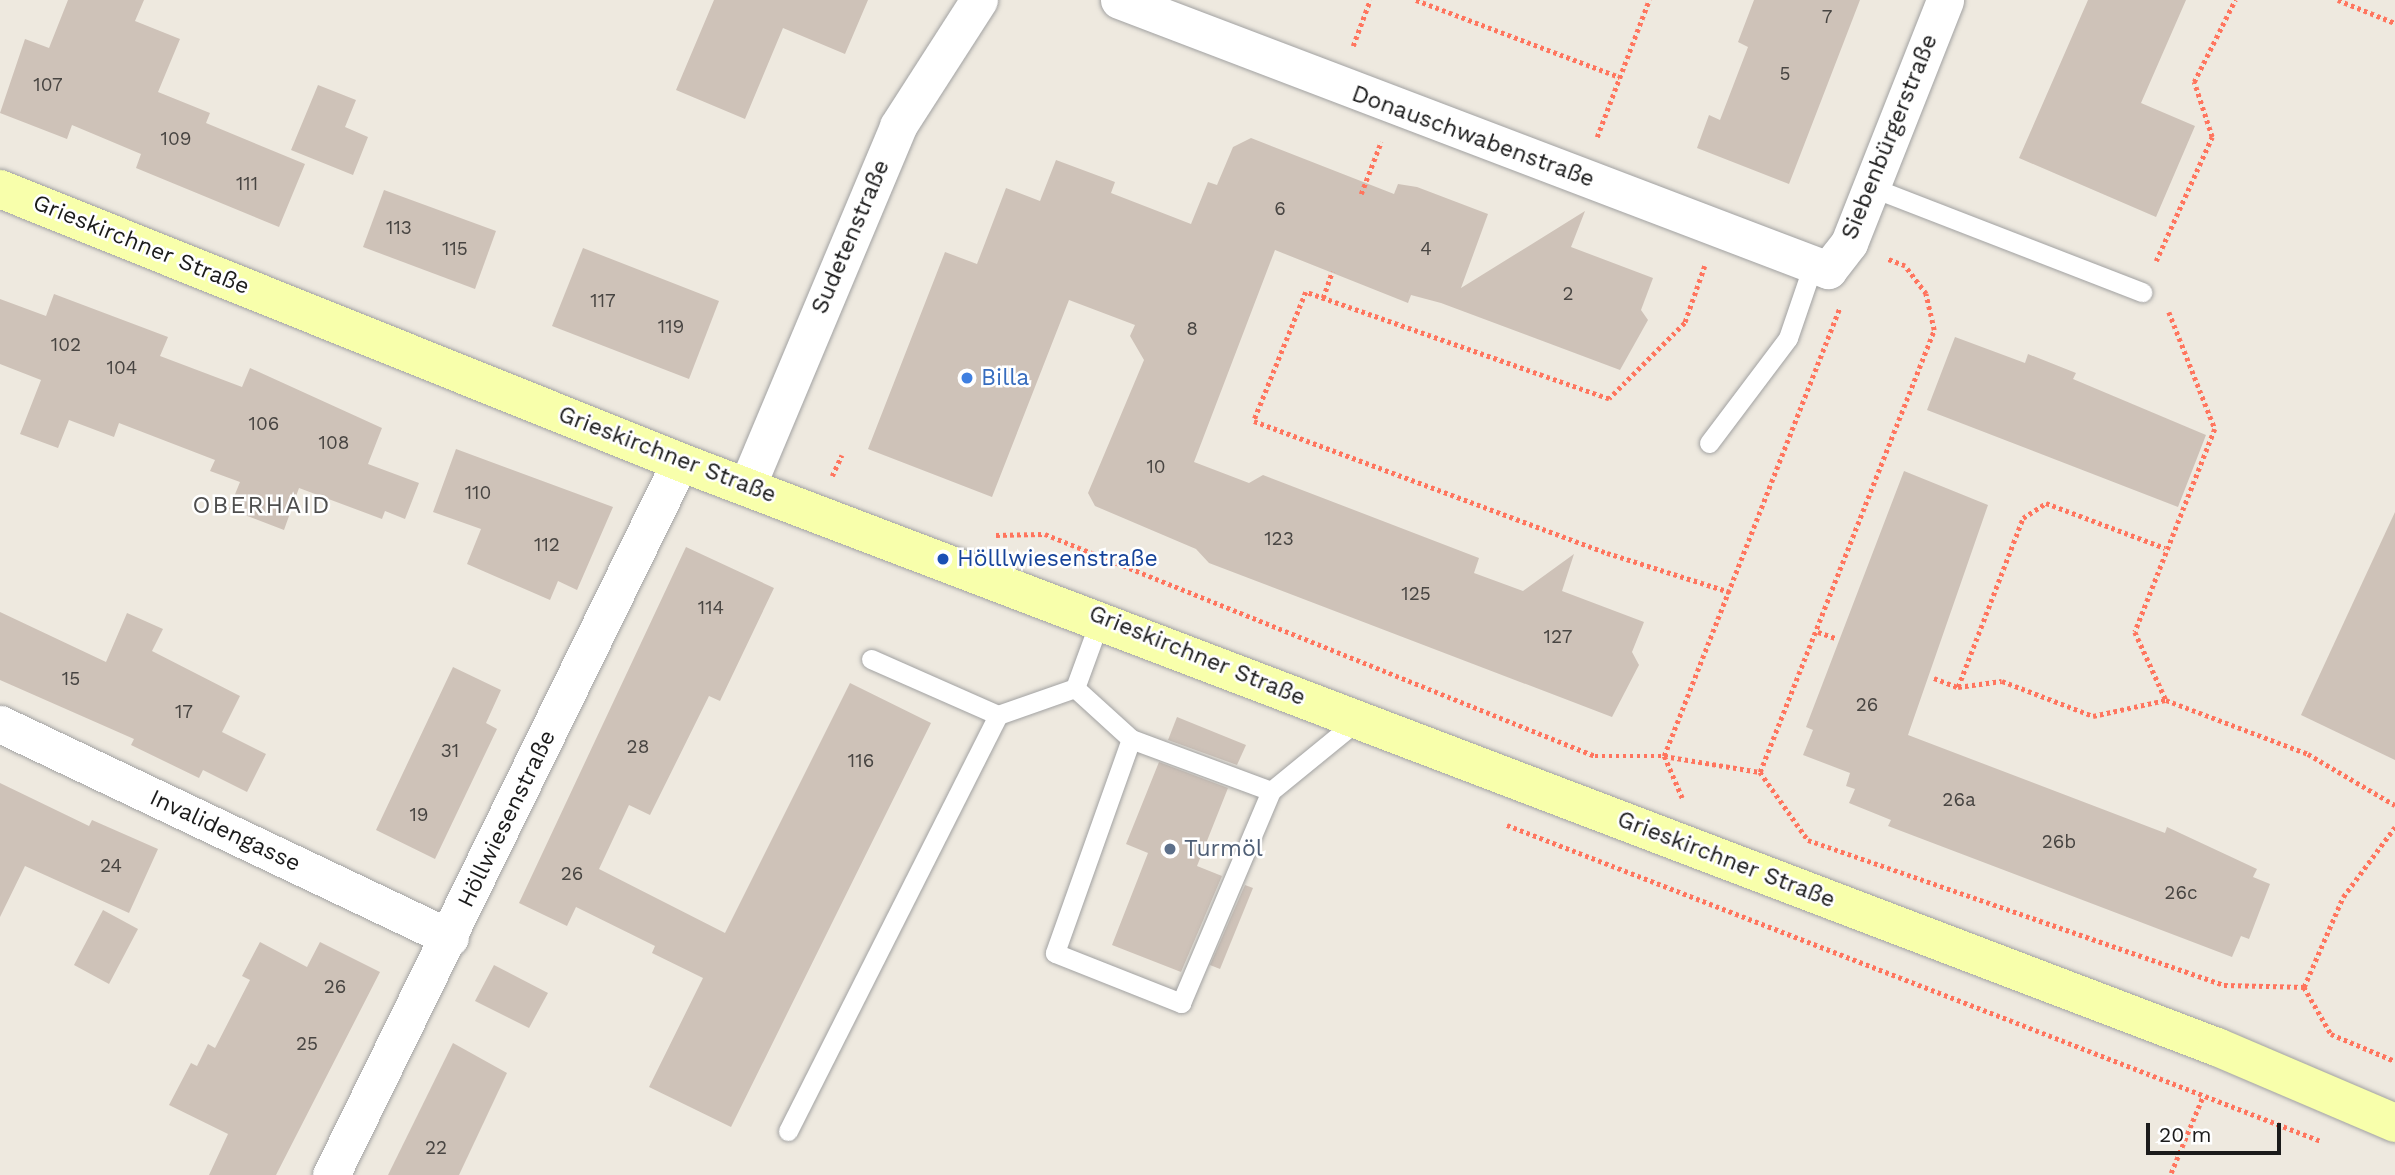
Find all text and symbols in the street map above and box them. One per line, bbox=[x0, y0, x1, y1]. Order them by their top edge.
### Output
house number: 7 bbox=[1822, 6, 1832, 28]
street label: Siebenbürgerstraße bbox=[1836, 30, 1944, 244]
house number: 5 bbox=[1779, 63, 1791, 85]
house number: 107 bbox=[33, 74, 63, 96]
street label: Donauschwabenstraße bbox=[1348, 80, 1598, 194]
house number: 109 bbox=[161, 128, 191, 150]
street label: Sudetenstraße bbox=[806, 156, 896, 318]
house number: 111 bbox=[236, 173, 258, 195]
street label: Grieskirchner Straße bbox=[29, 189, 253, 301]
house number: 6 bbox=[1274, 198, 1286, 220]
house number: 113 bbox=[386, 217, 412, 239]
house number: 115 bbox=[442, 238, 468, 260]
house number: 4 bbox=[1420, 238, 1432, 260]
house number: 2 bbox=[1562, 283, 1574, 305]
house number: 117 bbox=[590, 290, 616, 312]
house number: 119 bbox=[658, 316, 684, 338]
house number: 8 bbox=[1186, 318, 1198, 340]
house number: 102 bbox=[51, 334, 81, 356]
house number: 104 bbox=[107, 357, 137, 379]
place label: Billa bbox=[981, 364, 1029, 392]
marker: Billa bbox=[959, 370, 975, 386]
street label: Grieskirchner Straße bbox=[554, 401, 780, 509]
house number: 106 bbox=[249, 413, 279, 435]
house number: 108 bbox=[319, 432, 349, 454]
house number: 10 bbox=[1146, 456, 1166, 478]
house number: 110 bbox=[465, 482, 491, 504]
district label: OBERHAID bbox=[194, 492, 330, 520]
house number: 123 bbox=[1264, 528, 1294, 550]
house number: 112 bbox=[534, 534, 560, 556]
place label: Hölllwiesenstraße bbox=[957, 545, 1158, 573]
marker: Hölllwiesenstraße bbox=[935, 551, 951, 567]
house number: 125 bbox=[1401, 583, 1431, 605]
house number: 114 bbox=[698, 597, 724, 619]
street label: Grieskirchner Straße bbox=[1085, 600, 1309, 712]
house number: 127 bbox=[1544, 626, 1572, 648]
house number: 15 bbox=[62, 668, 80, 690]
house number: 26 bbox=[1856, 694, 1878, 716]
house number: 17 bbox=[175, 701, 193, 723]
street label: Höllwiesenstraße bbox=[452, 726, 562, 912]
house number: 28 bbox=[627, 736, 649, 758]
house number: 31 bbox=[441, 740, 459, 762]
house number: 116 bbox=[848, 750, 874, 772]
street label: Invalidengasse bbox=[145, 784, 305, 878]
house number: 26a bbox=[1942, 789, 1976, 811]
house number: 19 bbox=[409, 804, 429, 826]
street label: Grieskirchner Straße bbox=[1613, 806, 1839, 914]
house number: 26b bbox=[2042, 831, 2076, 853]
place label: Turmöl bbox=[1184, 835, 1263, 863]
marker: Turmöl bbox=[1162, 841, 1178, 857]
house number: 24 bbox=[100, 855, 122, 877]
house number: 26 bbox=[561, 863, 583, 885]
house number: 26c bbox=[2164, 882, 2198, 904]
house number: 26 bbox=[324, 976, 346, 998]
house number: 25 bbox=[296, 1033, 318, 1055]
scale bar bbox=[2150, 1108, 2285, 1152]
text: 20 m bbox=[2159, 1122, 2211, 1147]
house number: 22 bbox=[425, 1137, 447, 1159]

